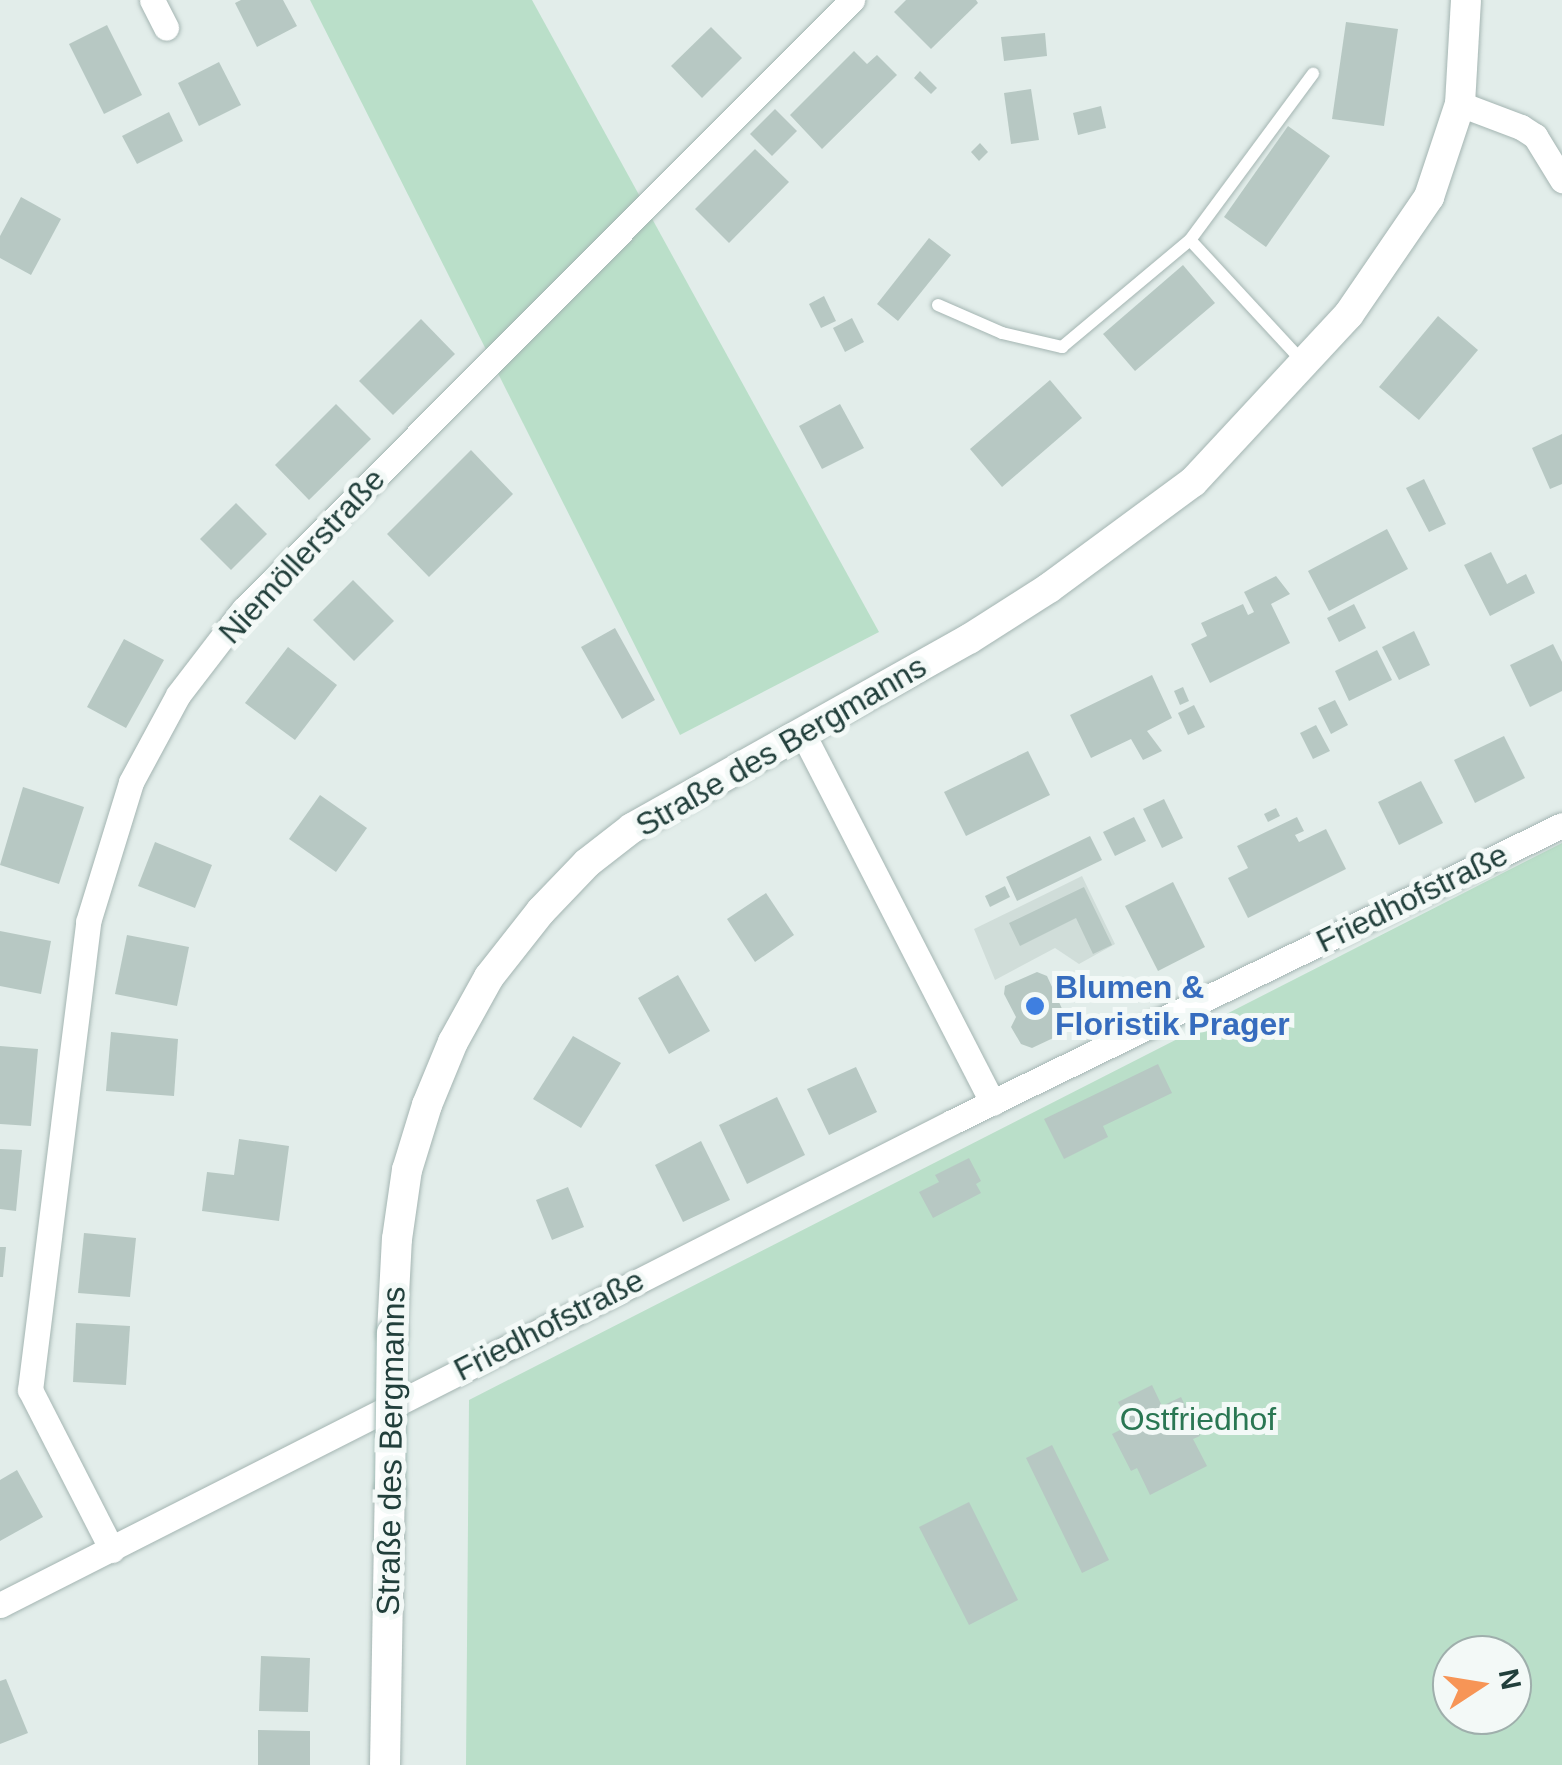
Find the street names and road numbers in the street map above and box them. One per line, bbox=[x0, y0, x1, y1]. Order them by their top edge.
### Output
street label: Niemöllerstraße bbox=[211, 460, 393, 652]
street label: Straße des Bergmanns bbox=[629, 647, 933, 845]
street label: Friedhofstraße bbox=[1310, 835, 1514, 961]
street label: Friedhofstraße bbox=[448, 1261, 650, 1389]
street label: Straße des Bergmanns bbox=[369, 1286, 413, 1616]

